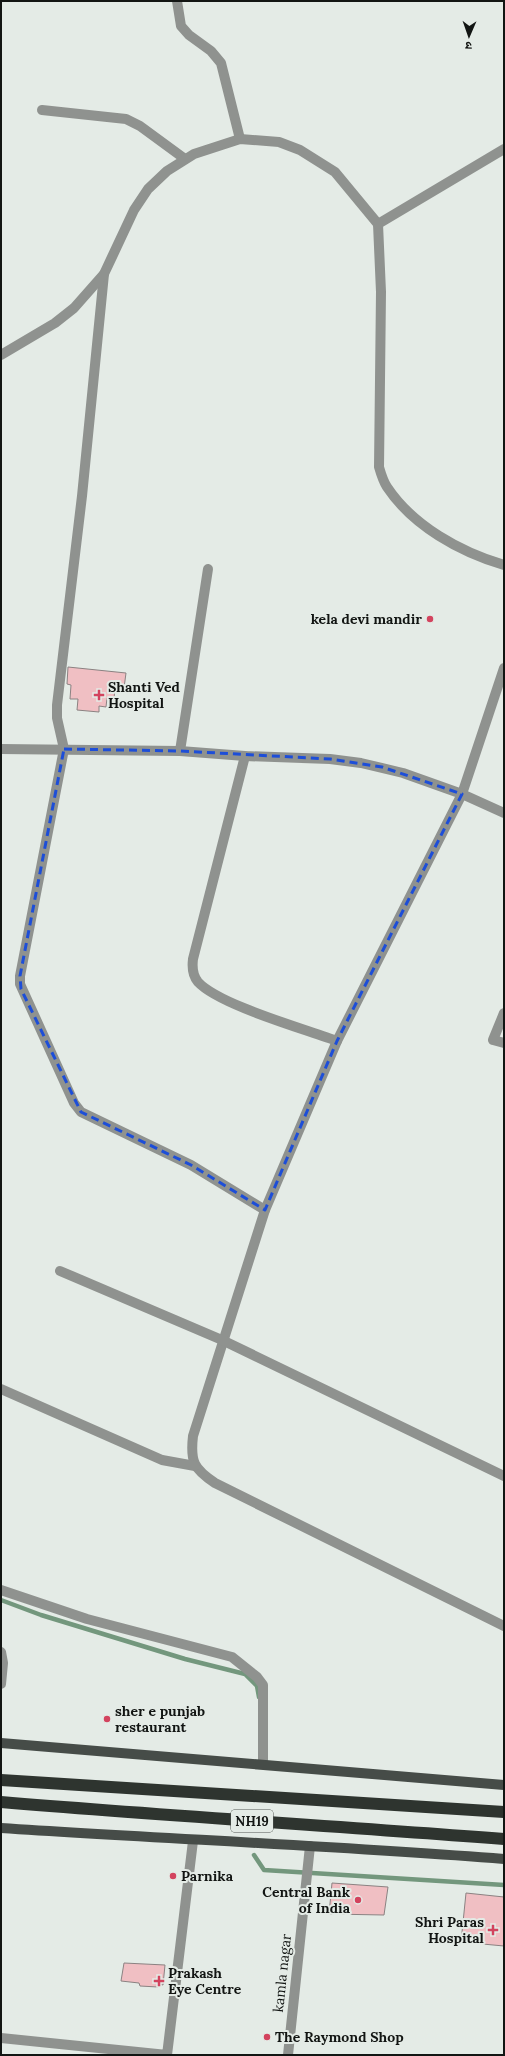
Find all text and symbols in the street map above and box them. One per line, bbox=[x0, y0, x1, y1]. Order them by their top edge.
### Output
north arrow bbox=[449, 16, 489, 56]
text: उ bbox=[465, 39, 472, 53]
place label: kela devi mandir bbox=[311, 610, 422, 628]
marker: kela devi mandir bbox=[425, 614, 435, 624]
place label: Shanti Ved Hospital bbox=[108, 678, 180, 712]
marker: Shanti Ved Hospital bbox=[93, 689, 105, 701]
place label: sher e punjab restaurant bbox=[115, 1702, 205, 1736]
marker: sher e punjab restaurant bbox=[102, 1714, 112, 1724]
road number: NH19 bbox=[231, 1810, 273, 1832]
place label: Parnika bbox=[181, 1867, 234, 1885]
marker: Parnika bbox=[168, 1871, 178, 1881]
place label: Central Bank of India bbox=[262, 1883, 351, 1917]
marker: Central Bank of India bbox=[353, 1895, 363, 1905]
place label: Shri Paras Hospital bbox=[415, 1913, 485, 1947]
marker: Shri Paras Hospital bbox=[487, 1924, 499, 1936]
street label: kamla nagar bbox=[269, 1933, 295, 2013]
place label: Prakash Eye Centre bbox=[168, 1964, 242, 1998]
marker: Prakash Eye Centre bbox=[153, 1975, 165, 1987]
place label: The Raymond Shop bbox=[275, 2028, 404, 2046]
marker: The Raymond Shop bbox=[262, 2032, 272, 2042]

